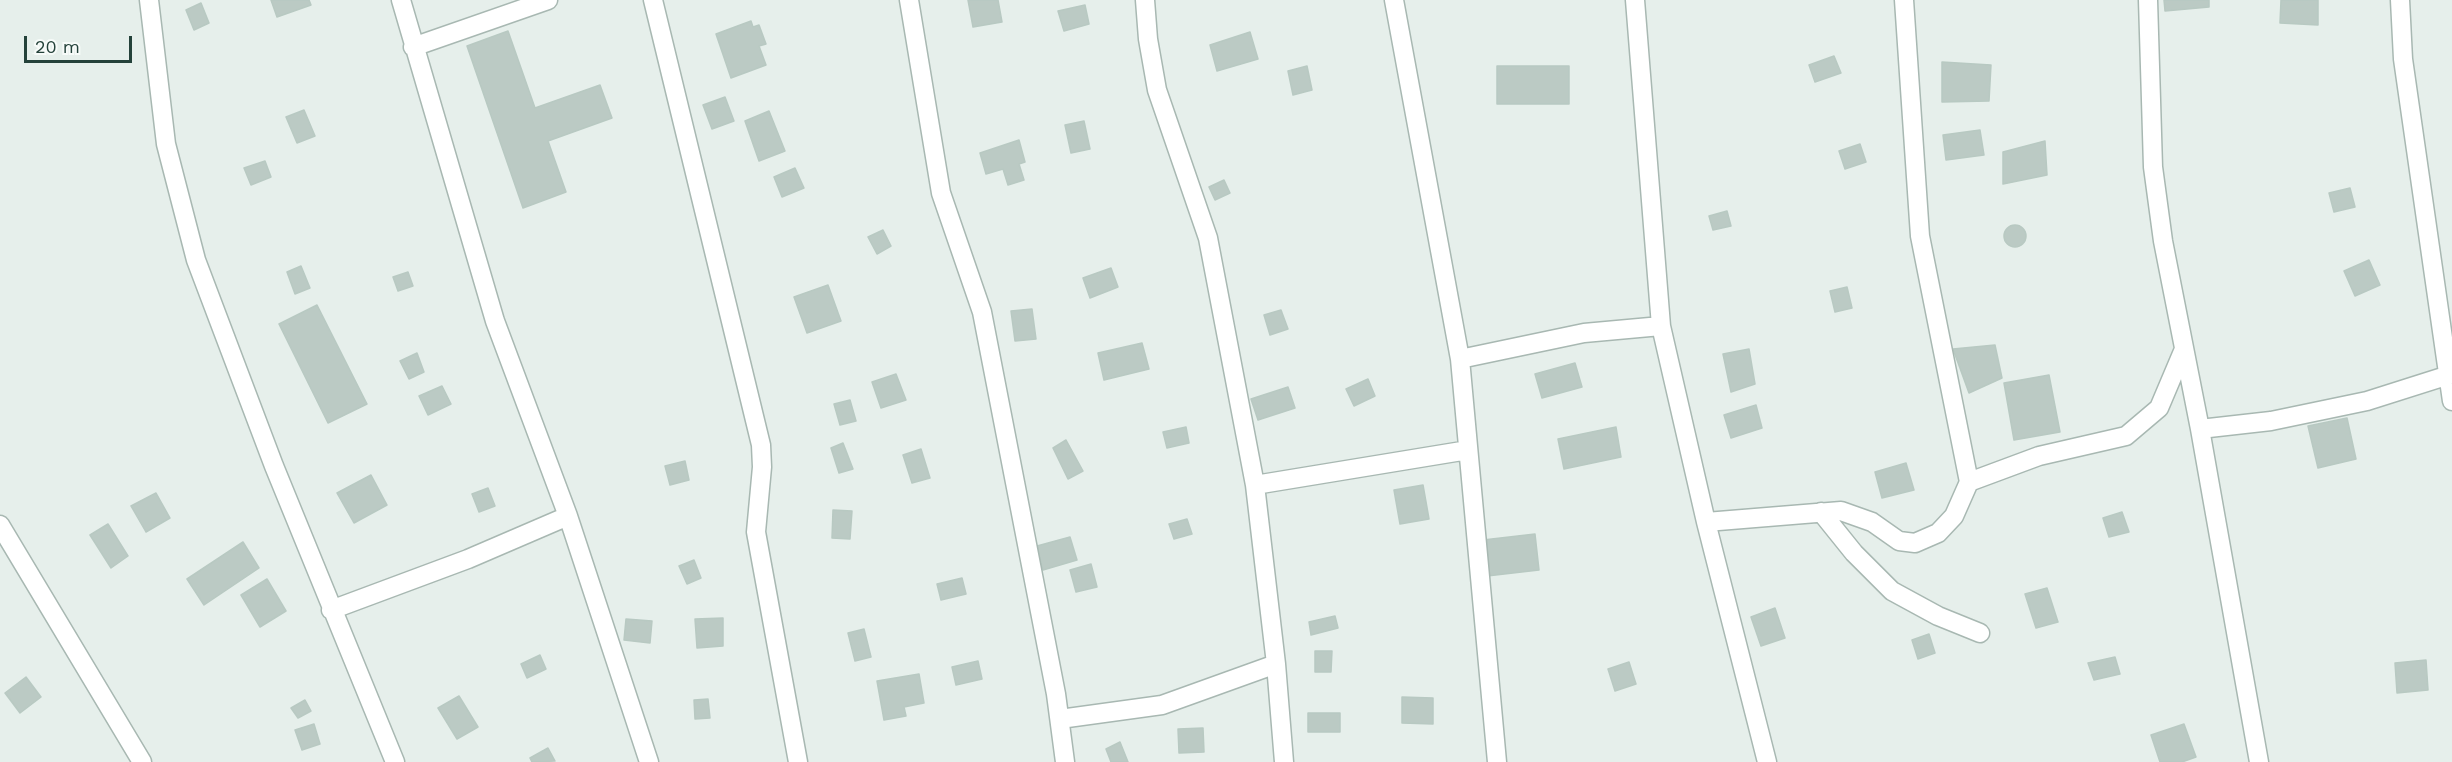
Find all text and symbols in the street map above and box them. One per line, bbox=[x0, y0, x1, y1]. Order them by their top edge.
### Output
scale bar bbox=[27, 24, 135, 62]
text: 20 m bbox=[35, 36, 80, 57]

